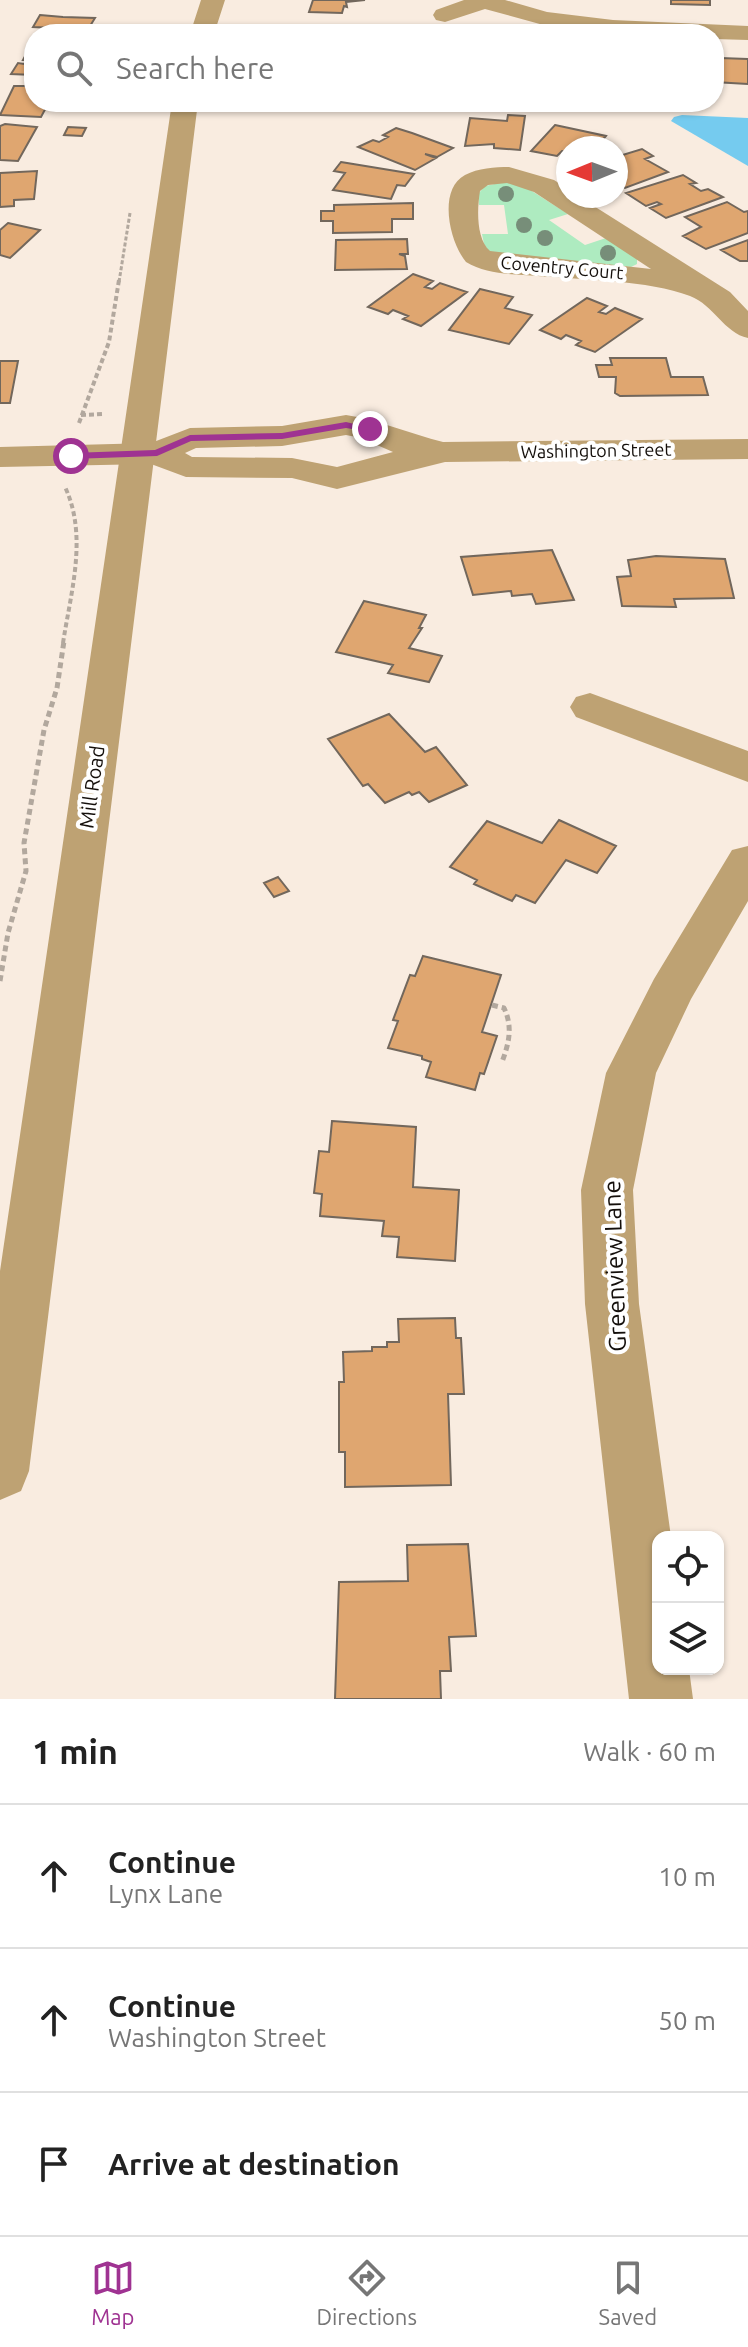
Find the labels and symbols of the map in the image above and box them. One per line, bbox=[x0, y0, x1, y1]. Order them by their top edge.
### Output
north arrow bbox=[556, 136, 628, 208]
street label: Coventry Court bbox=[500, 252, 624, 282]
route end bbox=[352, 411, 388, 447]
route start bbox=[53, 438, 89, 474]
street label: Washington Street bbox=[520, 439, 672, 461]
street label: Mill Road bbox=[74, 744, 109, 830]
street label: Greenview Lane bbox=[598, 1180, 631, 1352]

